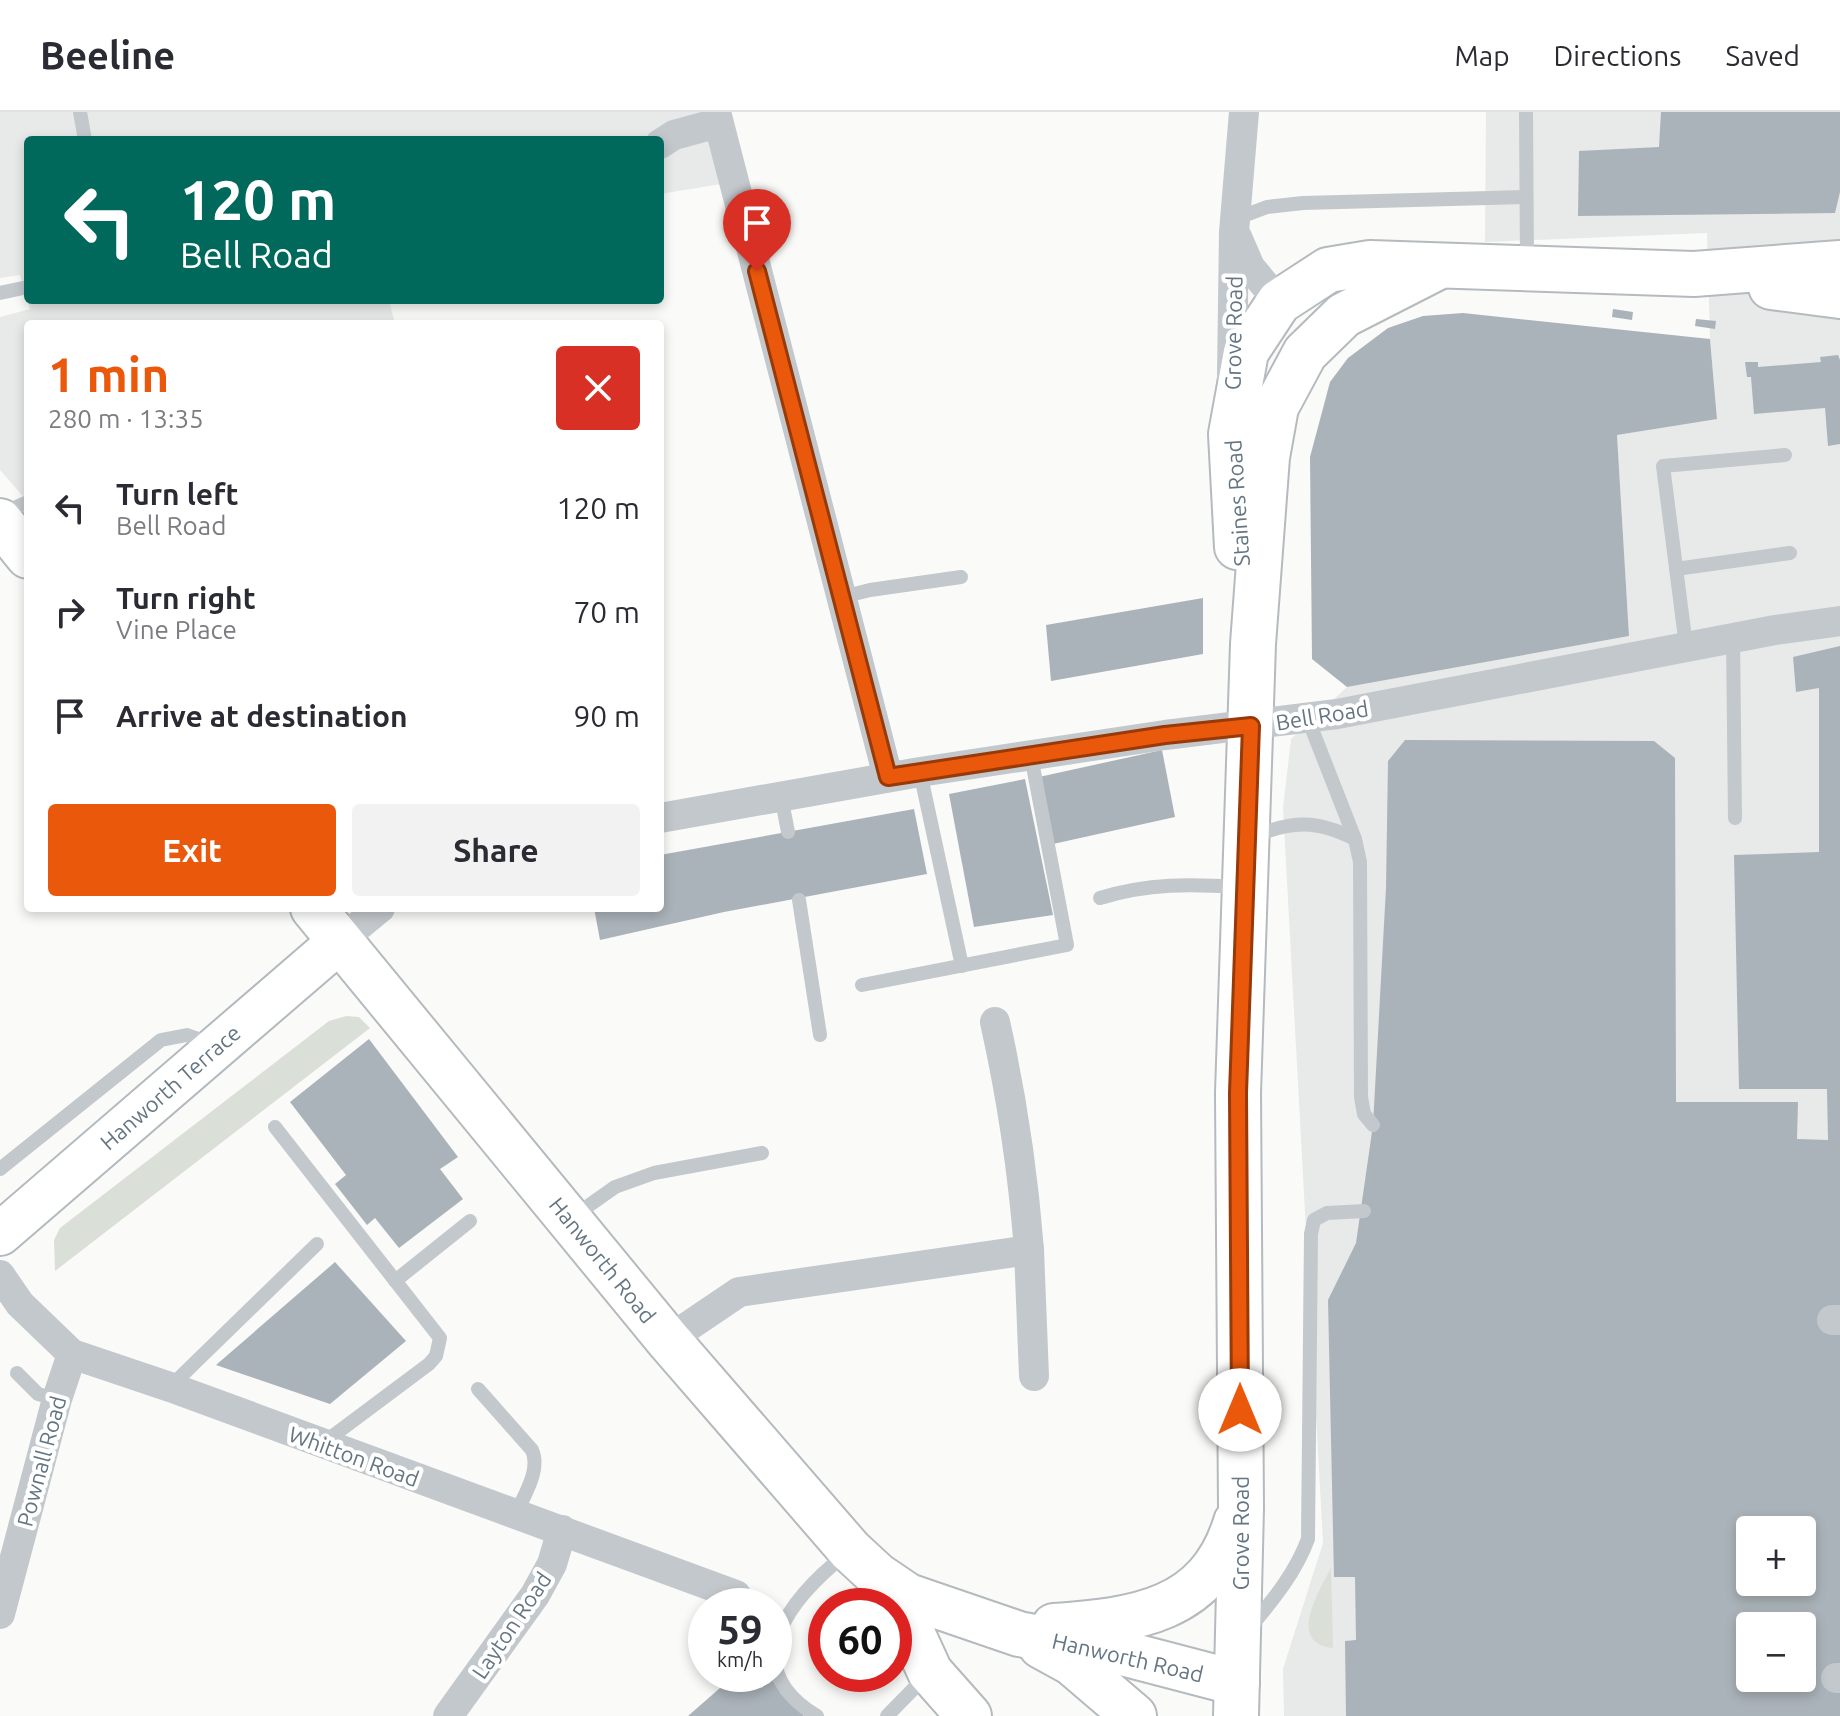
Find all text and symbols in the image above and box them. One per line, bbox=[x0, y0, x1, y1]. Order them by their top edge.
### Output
text: Beeline bbox=[40, 34, 175, 76]
text: Map bbox=[1454, 40, 1510, 71]
text: Directions bbox=[1554, 40, 1681, 71]
text: Saved bbox=[1725, 40, 1800, 71]
icon: left bbox=[48, 168, 152, 272]
text: 120 m bbox=[180, 168, 336, 231]
pin bbox=[723, 189, 791, 271]
icon: arrive bbox=[735, 201, 779, 245]
text: Bell Road bbox=[180, 234, 333, 275]
street label: Grove Road bbox=[1220, 276, 1246, 390]
button: close bbox=[556, 346, 640, 430]
text: 1 min bbox=[48, 347, 169, 401]
text: 280 m · 13:35 bbox=[48, 404, 204, 433]
street label: Staines Road bbox=[1220, 439, 1254, 567]
text: Turn left bbox=[116, 477, 238, 511]
icon: left bbox=[48, 486, 92, 530]
text: 120 m bbox=[556, 491, 640, 525]
text: Bell Road bbox=[116, 511, 226, 540]
text: Turn right bbox=[116, 581, 256, 615]
icon: right bbox=[48, 590, 92, 634]
text: 70 m bbox=[573, 595, 640, 629]
text: Vine Place bbox=[116, 615, 237, 644]
icon: arrive bbox=[48, 694, 92, 738]
street label: Bell Road bbox=[1274, 695, 1370, 735]
text: Arrive at destination bbox=[116, 699, 408, 733]
text: 90 m bbox=[573, 699, 640, 733]
button: Exit bbox=[48, 804, 336, 896]
button: Share bbox=[352, 804, 640, 896]
street label: Hanworth Terrace bbox=[95, 1019, 245, 1155]
street label: Hanworth Road bbox=[545, 1192, 661, 1328]
position arrow bbox=[1198, 1368, 1282, 1452]
street label: Pownall Road bbox=[12, 1393, 70, 1529]
street label: Whitton Road bbox=[286, 1421, 422, 1491]
street label: Grove Road bbox=[1228, 1476, 1253, 1590]
map controls bbox=[1736, 1516, 1816, 1692]
button: + bbox=[1736, 1516, 1816, 1596]
street label: Layton Road bbox=[466, 1567, 556, 1683]
speed limit sign: 60 bbox=[808, 1588, 912, 1692]
text: 59 bbox=[717, 1607, 763, 1652]
button: − bbox=[1736, 1612, 1816, 1692]
street label: Hanworth Road bbox=[1050, 1627, 1206, 1687]
text: km/h bbox=[717, 1648, 763, 1671]

